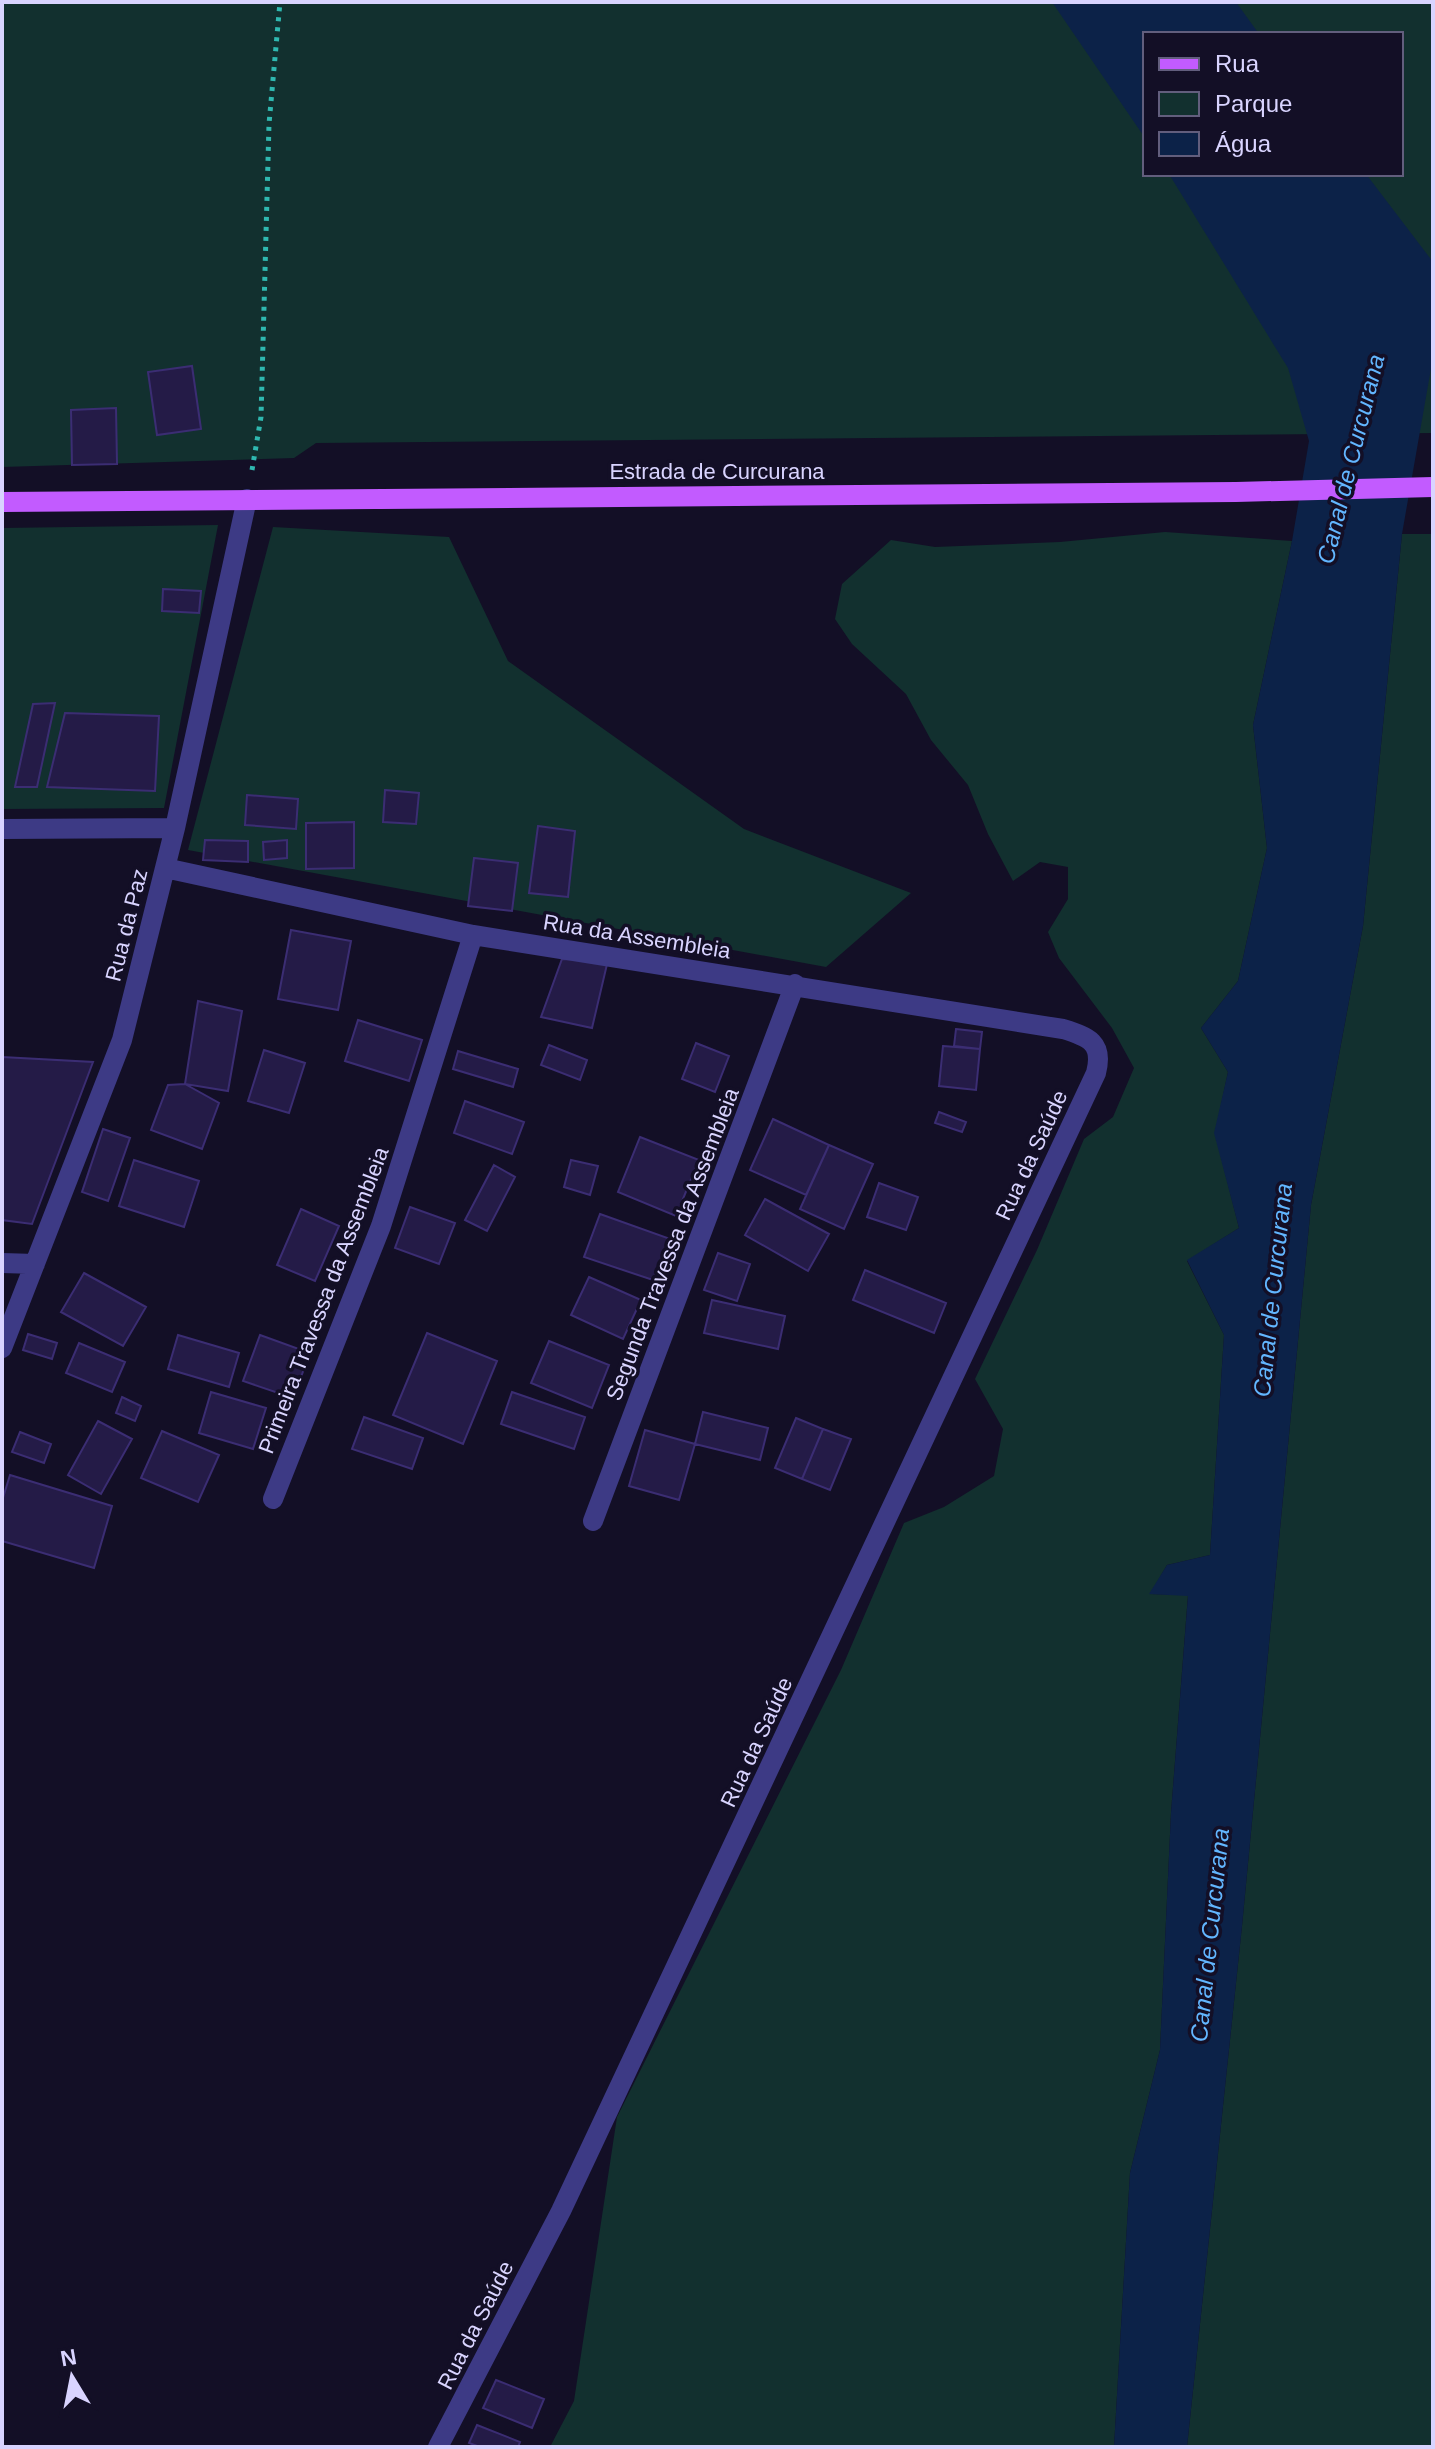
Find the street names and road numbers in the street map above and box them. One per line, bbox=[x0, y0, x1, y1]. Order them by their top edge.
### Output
street label: Estrada de Curcurana bbox=[609, 459, 825, 484]
street label: Rua da Paz bbox=[100, 866, 153, 984]
street label: Rua da Assembleia bbox=[541, 909, 733, 964]
street label: Segunda Travessa da Assembleia bbox=[601, 1084, 744, 1404]
street label: Rua da Saúde bbox=[990, 1086, 1073, 1224]
street label: Primeira Travessa da Assembleia bbox=[253, 1143, 394, 1457]
street label: Rua da Saúde bbox=[715, 1673, 798, 1811]
street label: Rua da Saúde bbox=[432, 2257, 519, 2394]

